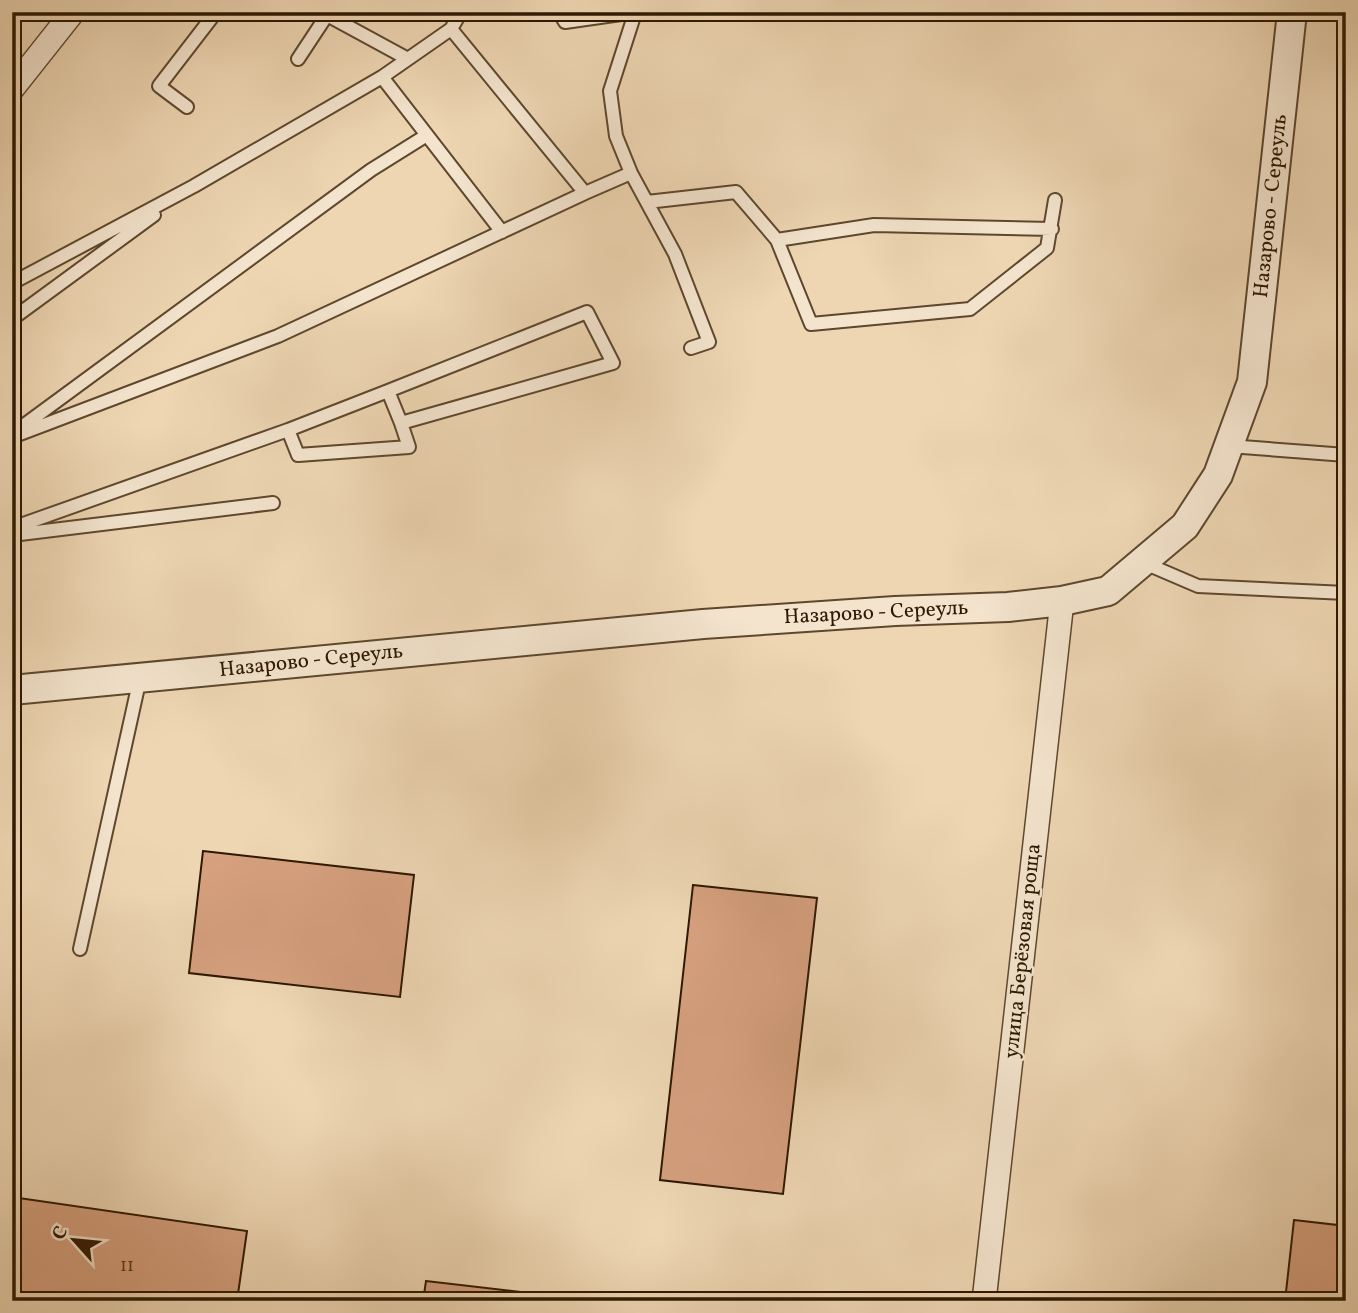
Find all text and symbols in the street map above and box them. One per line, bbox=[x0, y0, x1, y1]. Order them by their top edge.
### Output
street label: Назарово - Сереуль bbox=[1247, 113, 1295, 299]
street label: Назарово - Сереуль bbox=[783, 594, 969, 632]
street label: Назарово - Сереуль bbox=[218, 637, 404, 685]
street label: улица Берёзовая роща bbox=[997, 842, 1049, 1060]
north arrow bbox=[38, 1204, 108, 1274]
text: С bbox=[46, 1222, 75, 1245]
house number: 11 bbox=[120, 1254, 134, 1279]

